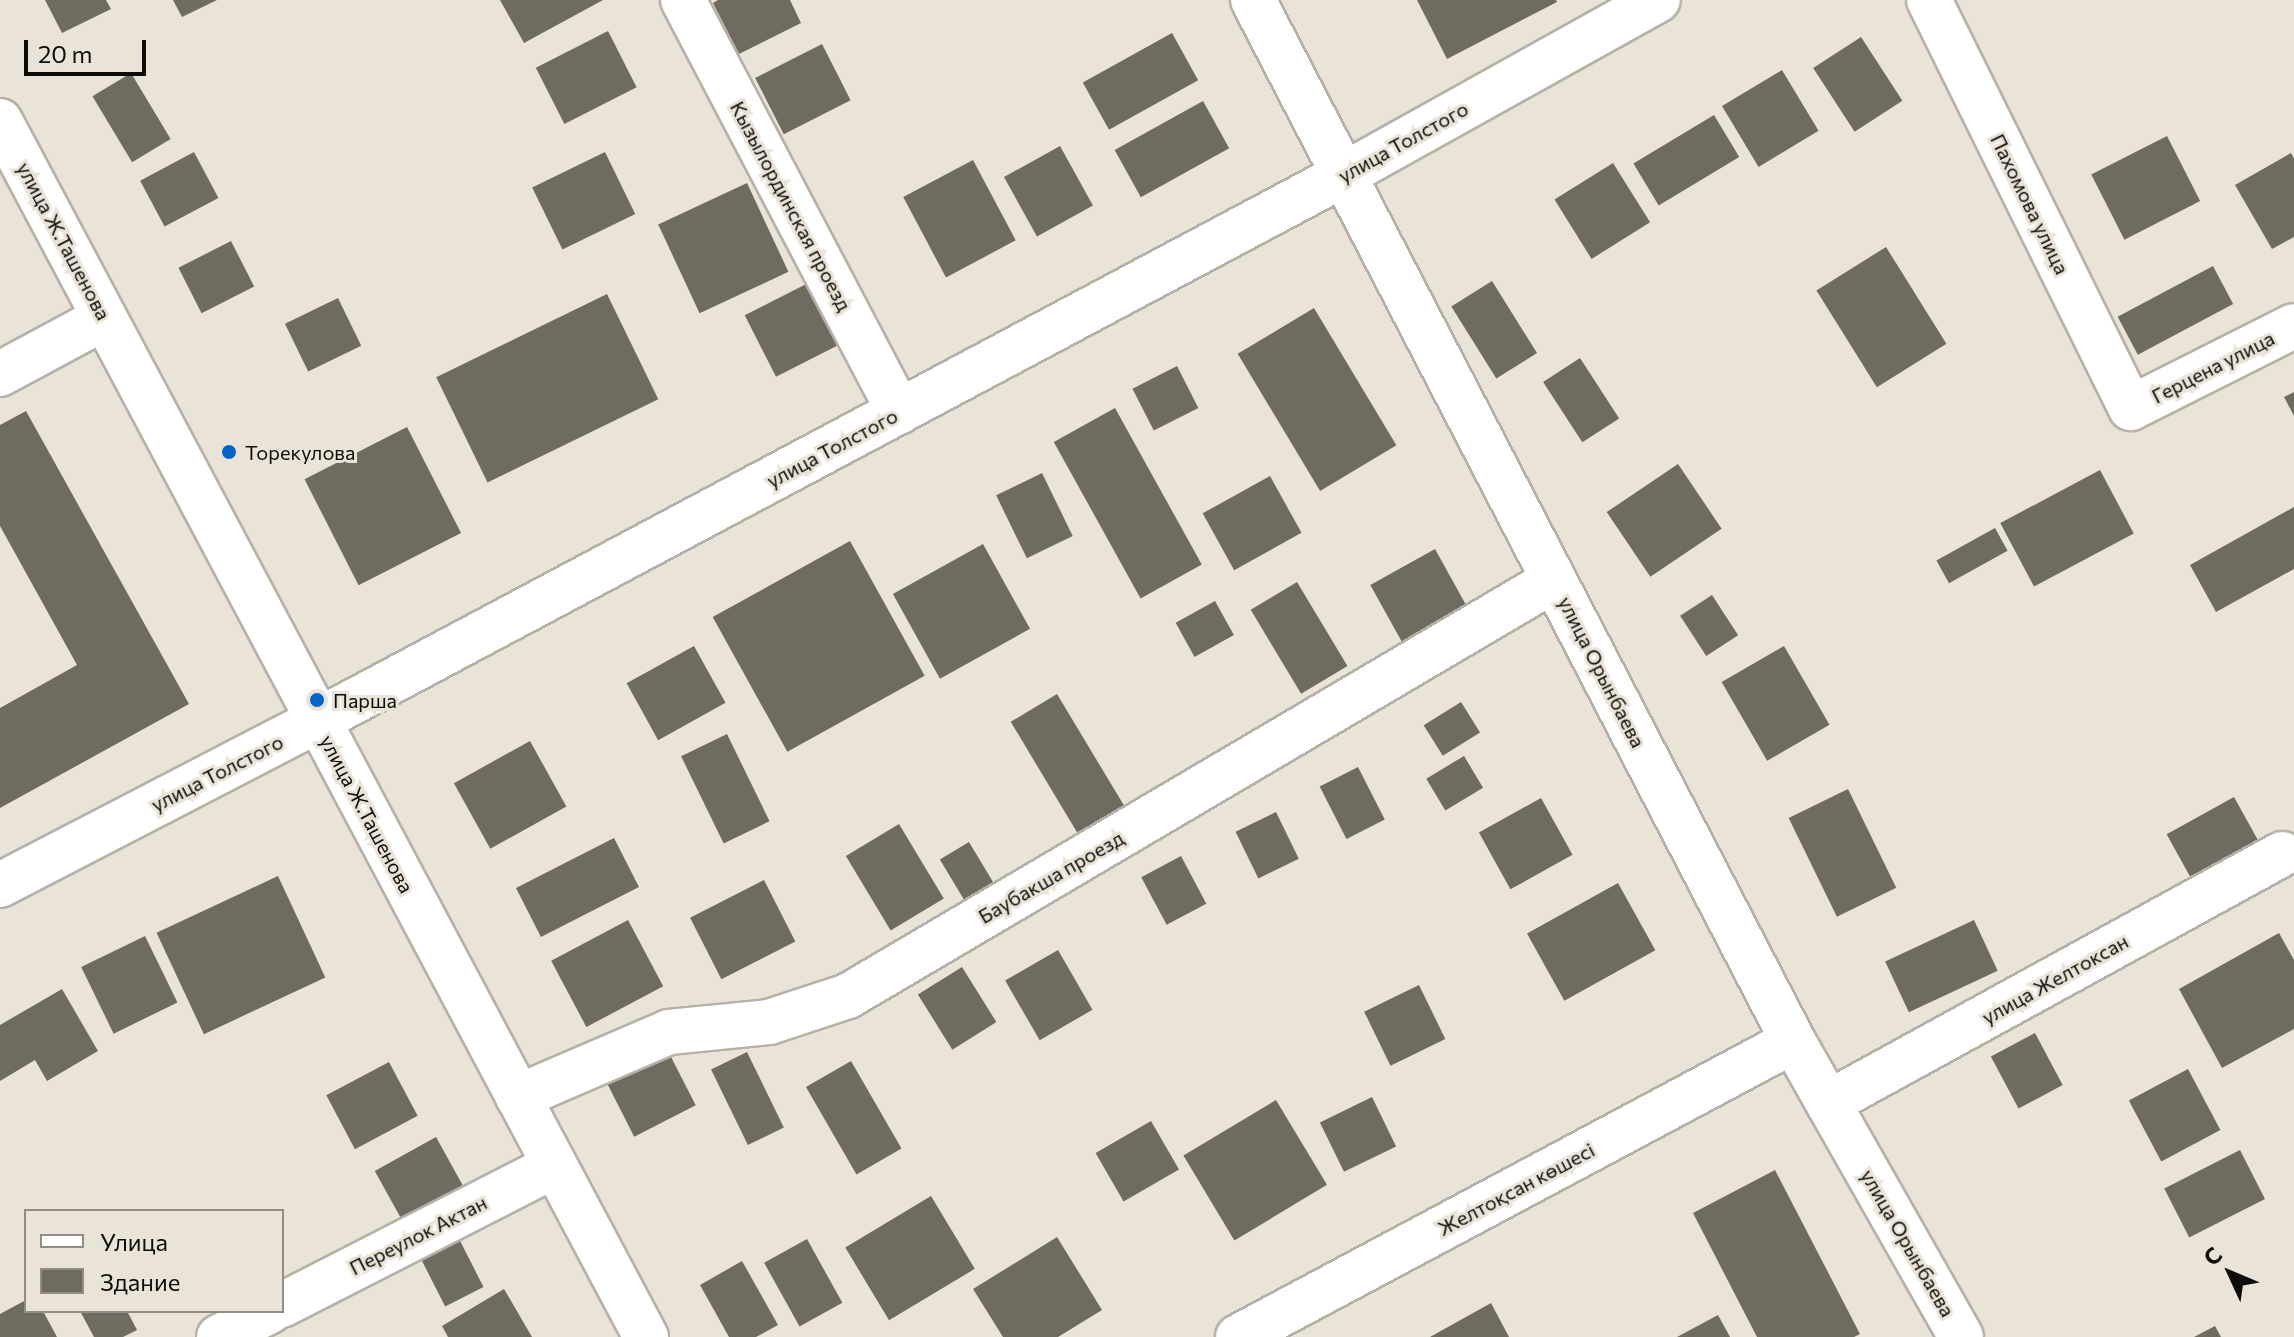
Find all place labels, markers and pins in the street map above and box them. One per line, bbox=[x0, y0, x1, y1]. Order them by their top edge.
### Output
place label: Торекулова bbox=[245, 440, 355, 464]
marker: Торекулова bbox=[220, 443, 238, 461]
place label: Парша bbox=[333, 688, 397, 712]
marker: Парша bbox=[308, 691, 326, 709]

